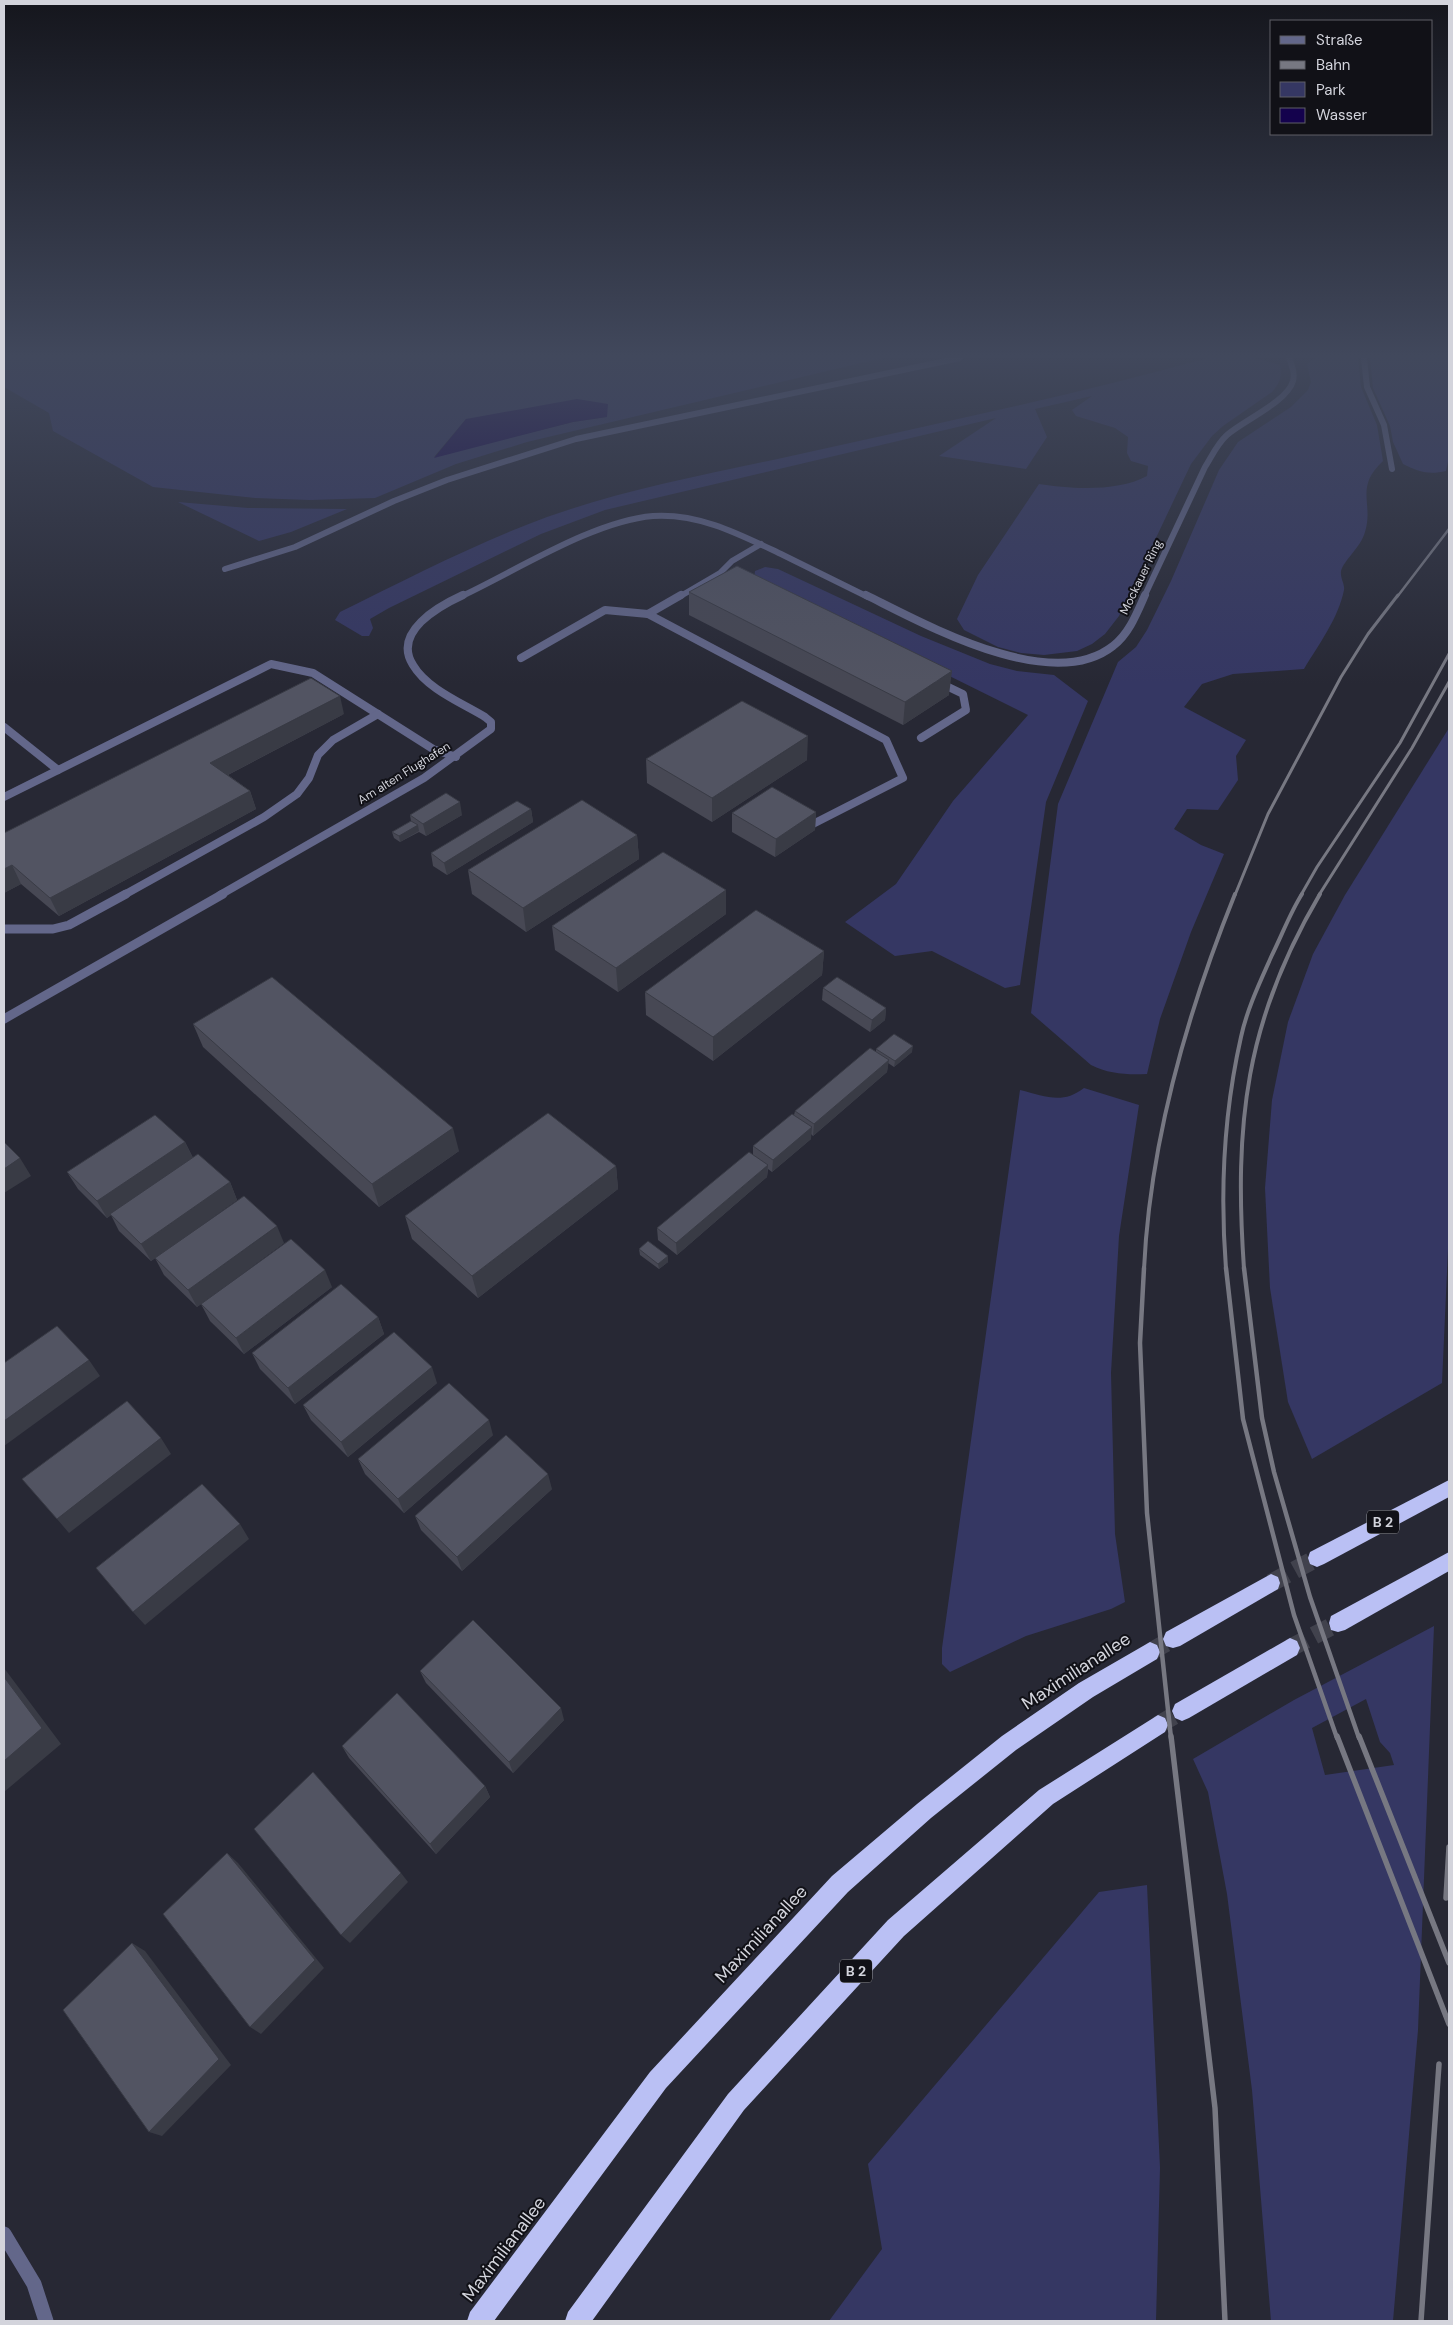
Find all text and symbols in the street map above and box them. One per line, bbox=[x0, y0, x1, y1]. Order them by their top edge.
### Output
legend bbox=[1270, 20, 1433, 135]
text: Straße bbox=[1316, 30, 1363, 50]
text: Bahn bbox=[1316, 55, 1350, 75]
text: Park bbox=[1316, 80, 1346, 100]
text: Wasser bbox=[1316, 105, 1368, 125]
street label: Mockauer Ring bbox=[1116, 537, 1166, 617]
street label: Am alten Flughafen bbox=[355, 738, 453, 808]
road number: B 2 bbox=[1367, 1510, 1399, 1534]
street label: Maximilianallee bbox=[1017, 1627, 1135, 1715]
street label: Maximilianallee bbox=[710, 1880, 812, 1988]
road number: B 2 bbox=[840, 1960, 872, 1982]
street label: Maximilianallee bbox=[457, 2192, 551, 2306]

